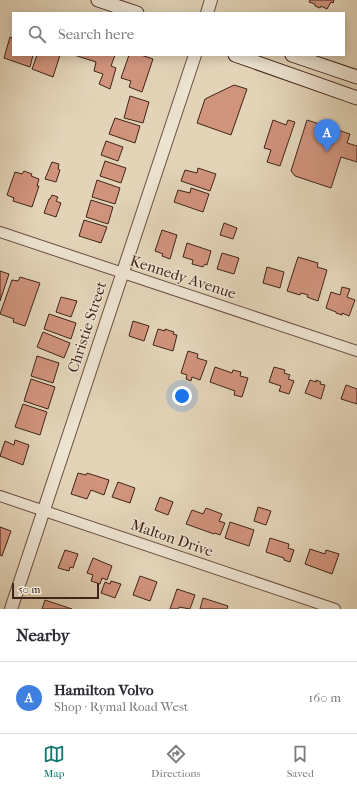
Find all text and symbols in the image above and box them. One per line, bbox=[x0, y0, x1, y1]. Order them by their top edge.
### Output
search box bbox=[12, 12, 345, 56]
icon: search bbox=[26, 23, 48, 45]
text: Search here bbox=[58, 25, 134, 43]
pin: A bbox=[314, 119, 340, 152]
street label: Kennedy Avenue bbox=[128, 251, 239, 303]
street label: Christie Street bbox=[64, 279, 110, 375]
your location bbox=[172, 386, 192, 406]
street label: Malton Drive bbox=[128, 515, 216, 561]
scale bar bbox=[12, 581, 99, 600]
text: 50 m bbox=[18, 583, 40, 596]
text: Nearby bbox=[16, 625, 70, 645]
text: Hamilton Volvo bbox=[54, 681, 154, 699]
text: A bbox=[25, 690, 33, 705]
text: 160 m bbox=[309, 690, 341, 705]
text: Shop · Rymal Road West bbox=[54, 699, 188, 714]
tab: Map bbox=[43, 743, 65, 780]
tab: Directions bbox=[151, 743, 201, 780]
tab: Saved bbox=[287, 743, 314, 780]

